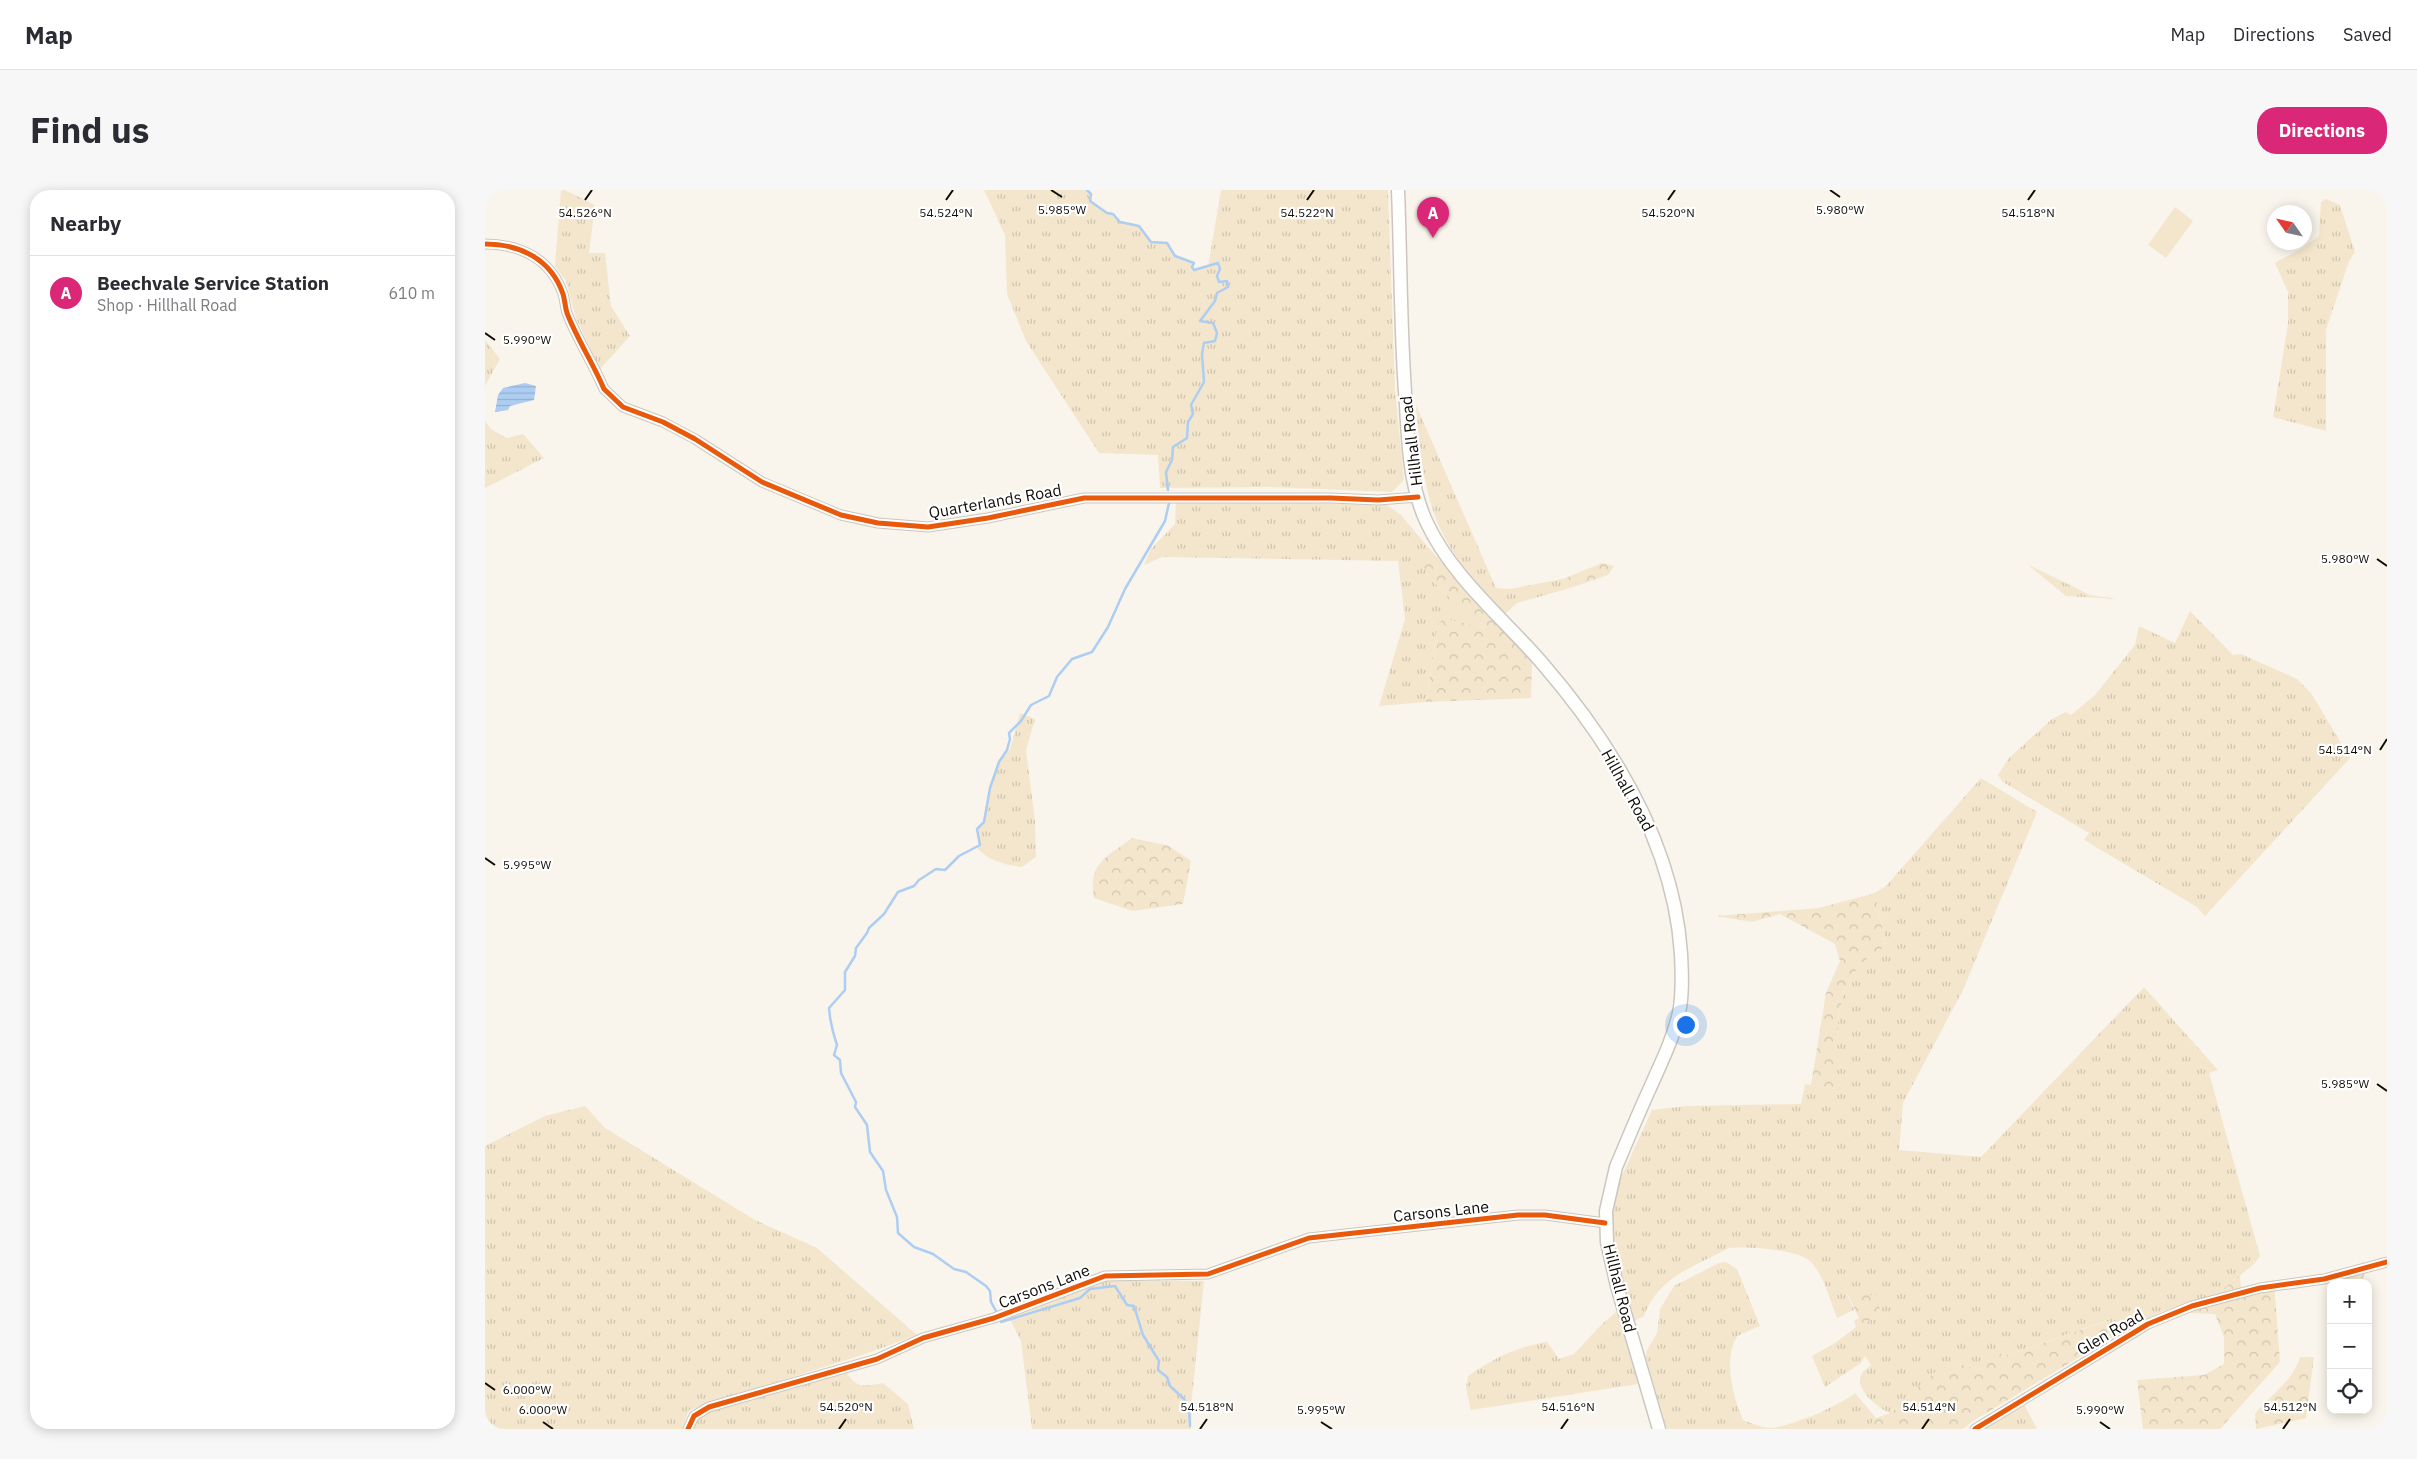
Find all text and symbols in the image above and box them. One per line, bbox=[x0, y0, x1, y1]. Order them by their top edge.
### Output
text: Map bbox=[25, 19, 73, 51]
text: Map bbox=[2170, 23, 2205, 46]
text: Directions bbox=[2233, 23, 2315, 46]
text: Saved bbox=[2343, 23, 2392, 46]
text: Find us bbox=[30, 107, 149, 153]
button: Directions bbox=[2257, 107, 2387, 154]
pin: A bbox=[1417, 197, 1449, 238]
text: 5.985°W bbox=[1038, 202, 1086, 217]
text: 5.980°W bbox=[1816, 202, 1864, 217]
text: 54.526°N bbox=[558, 205, 612, 220]
text: 54.524°N bbox=[919, 205, 973, 220]
text: 54.522°N bbox=[1280, 205, 1334, 220]
text: 54.520°N bbox=[1641, 205, 1695, 220]
text: 54.518°N bbox=[2001, 205, 2055, 220]
north arrow bbox=[2267, 205, 2312, 250]
text: Nearby bbox=[50, 209, 121, 237]
text: Beechvale Service Station bbox=[97, 271, 329, 295]
text: A bbox=[61, 283, 71, 303]
text: 610 m bbox=[388, 283, 435, 303]
text: Shop · Hillhall Road bbox=[97, 295, 237, 315]
text: 5.990°W bbox=[503, 332, 551, 347]
street label: Hillhall Road bbox=[1396, 395, 1426, 487]
street label: Quarterlands Road bbox=[927, 479, 1063, 523]
text: 5.980°W bbox=[2321, 551, 2369, 566]
text: 54.514°N bbox=[2318, 742, 2372, 757]
street label: Hillhall Road bbox=[1597, 745, 1659, 835]
text: 5.995°W bbox=[503, 857, 551, 872]
your location bbox=[1673, 1012, 1699, 1038]
text: 5.985°W bbox=[2321, 1076, 2369, 1091]
street label: Carsons Lane bbox=[1392, 1196, 1490, 1226]
street label: Hillhall Road bbox=[1599, 1242, 1641, 1334]
street label: Carsons Lane bbox=[996, 1259, 1093, 1313]
map controls bbox=[2327, 1279, 2372, 1414]
button: + bbox=[2327, 1279, 2372, 1324]
street label: Glen Road bbox=[2073, 1305, 2147, 1359]
button: − bbox=[2327, 1324, 2372, 1369]
button: locate bbox=[2327, 1369, 2372, 1414]
text: 6.000°W bbox=[503, 1382, 551, 1397]
text: 54.520°N bbox=[819, 1399, 873, 1414]
text: 54.518°N bbox=[1180, 1399, 1234, 1414]
text: 54.516°N bbox=[1541, 1399, 1595, 1414]
text: 54.514°N bbox=[1902, 1399, 1956, 1414]
text: 54.512°N bbox=[2263, 1399, 2317, 1414]
text: 6.000°W bbox=[519, 1402, 567, 1417]
text: 5.995°W bbox=[1297, 1402, 1345, 1417]
text: 5.990°W bbox=[2076, 1402, 2124, 1417]

